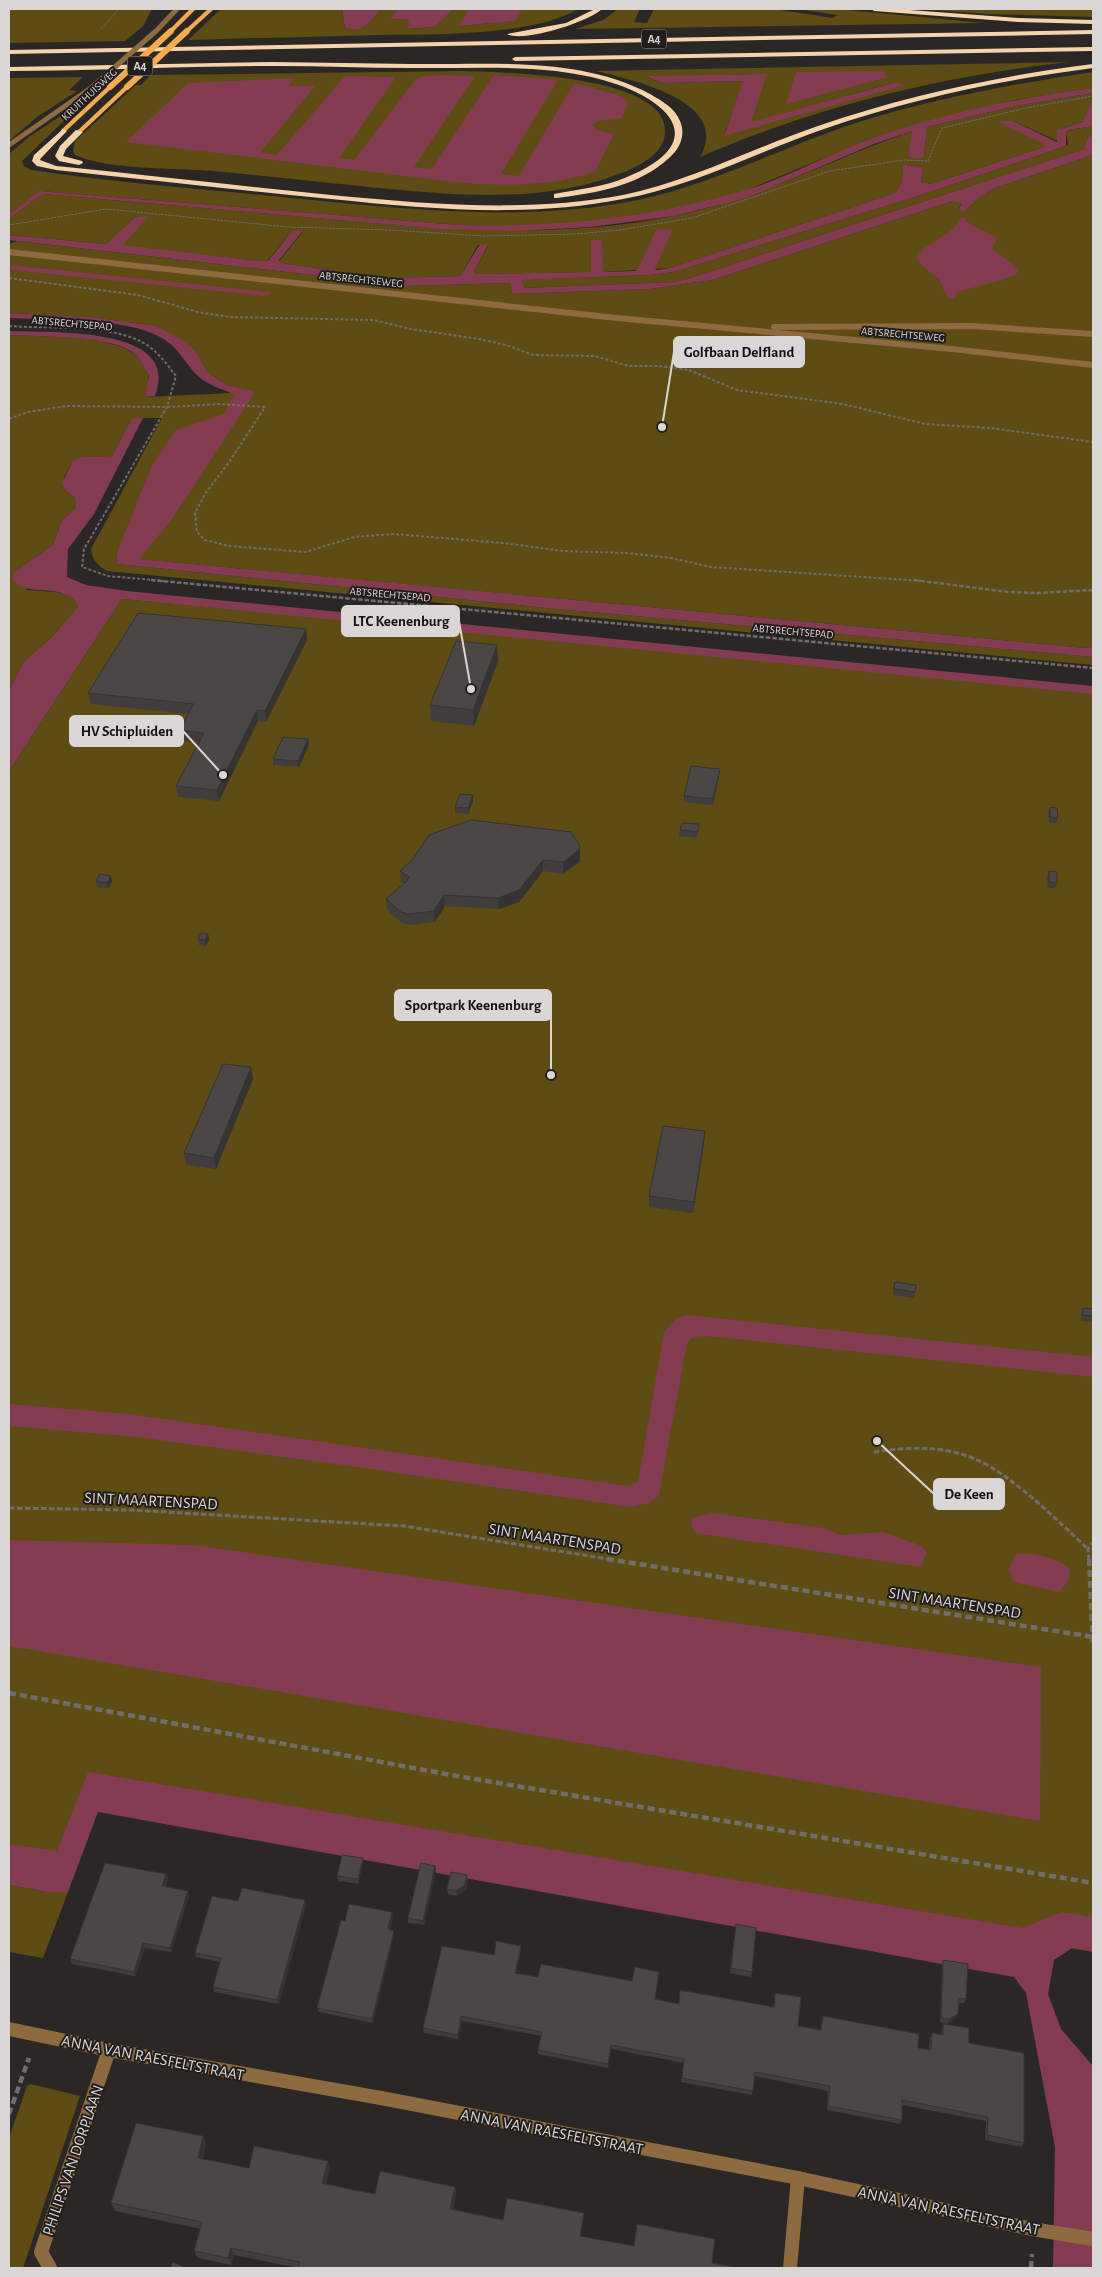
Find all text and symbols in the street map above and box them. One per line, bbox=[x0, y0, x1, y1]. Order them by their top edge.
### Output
road number: A4 bbox=[642, 30, 666, 48]
road number: A4 bbox=[128, 56, 152, 76]
street label: KRUITHUISWEG bbox=[60, 66, 119, 123]
street label: ABTSRECHTSEWEG bbox=[318, 270, 403, 289]
street label: ABTSRECHTSEPAD bbox=[31, 314, 113, 333]
street label: ABTSRECHTSEWEG bbox=[861, 325, 945, 344]
callout: Golfbaan Delfland bbox=[674, 337, 804, 367]
text: Golfbaan Delfland bbox=[684, 345, 794, 360]
street label: ABTSRECHTSEPAD bbox=[349, 585, 431, 604]
callout: LTC Keenenburg bbox=[342, 606, 459, 636]
text: LTC Keenenburg bbox=[353, 614, 450, 629]
street label: ABTSRECHTSEPAD bbox=[752, 622, 834, 641]
callout: HV Schipluiden bbox=[70, 716, 183, 746]
text: HV Schipluiden bbox=[81, 724, 173, 739]
callout: Sportpark Keenenburg bbox=[395, 990, 551, 1020]
text: Sportpark Keenenburg bbox=[405, 998, 542, 1013]
callout: De Keen bbox=[934, 1479, 1004, 1509]
text: De Keen bbox=[944, 1487, 994, 1502]
street label: SINT MAARTENSPAD bbox=[84, 1490, 218, 1512]
street label: SINT MAARTENSPAD bbox=[488, 1521, 622, 1557]
street label: SINT MAARTENSPAD bbox=[888, 1585, 1022, 1621]
street label: ANNA VAN RAESFELTSTRAAT bbox=[60, 2032, 246, 2084]
street label: PHILIPS VAN DORPLAAN bbox=[40, 2083, 106, 2238]
street label: ANNA VAN RAESFELTSTRAAT bbox=[459, 2106, 645, 2158]
street label: ANNA VAN RAESFELTSTRAAT bbox=[856, 2184, 1041, 2238]

